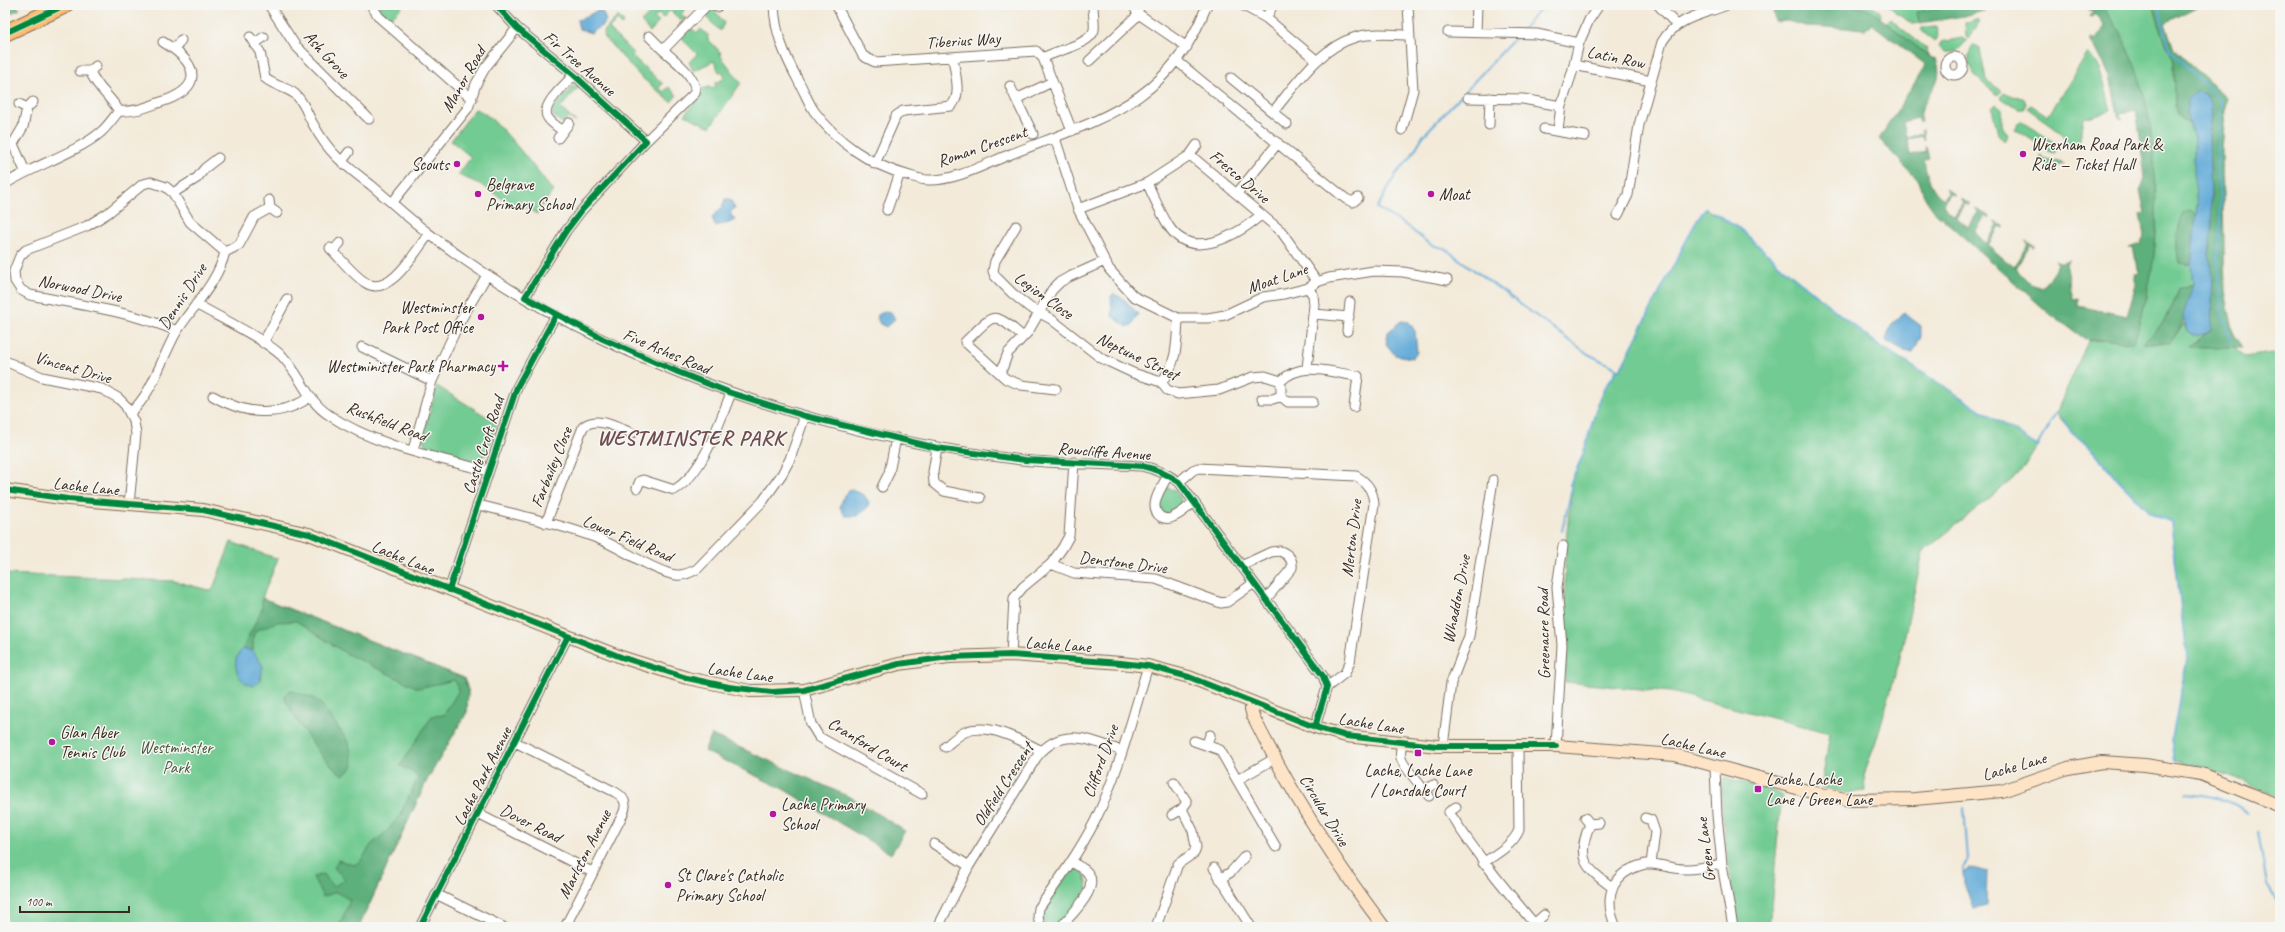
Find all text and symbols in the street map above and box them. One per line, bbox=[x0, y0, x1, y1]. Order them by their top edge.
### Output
street label: Ash Grove bbox=[299, 26, 355, 84]
street label: Fir Tree Avenue bbox=[539, 26, 621, 101]
street label: Tiberius Way bbox=[925, 27, 1002, 54]
street label: Manor Road bbox=[436, 41, 492, 116]
street label: Latin Row bbox=[1585, 41, 1648, 74]
street label: Roman Crescent bbox=[935, 121, 1032, 172]
place label: Wrexham Road Park & Ride — Ticket Hall bbox=[2031, 134, 2164, 175]
street label: Fresco Drive bbox=[1205, 145, 1275, 208]
marker: Wrexham Road Park & Ride — Ticket Hall bbox=[2018, 149, 2028, 159]
place label: Scouts bbox=[411, 154, 451, 175]
marker: Scouts bbox=[452, 159, 462, 169]
place label: Belgrave Primary School bbox=[486, 174, 576, 215]
place label: Moat bbox=[1439, 184, 1472, 205]
marker: Belgrave Primary School bbox=[473, 189, 483, 199]
marker: Moat bbox=[1426, 189, 1436, 199]
street label: Dennis Drive bbox=[153, 258, 212, 333]
street label: Moat Lane bbox=[1244, 258, 1311, 299]
street label: Legion Close bbox=[1010, 267, 1079, 325]
street label: Norwood Drive bbox=[36, 270, 125, 307]
place label: Westminster Park Post Office bbox=[382, 297, 475, 338]
marker: Westminster Park Post Office bbox=[476, 312, 486, 322]
street label: Five Ashes Road bbox=[620, 324, 717, 380]
street label: Neptune Street bbox=[1093, 328, 1184, 386]
street label: Vincent Drive bbox=[32, 347, 115, 389]
place label: Westminister Park Pharmacy bbox=[327, 356, 496, 377]
marker: Westminister Park Pharmacy bbox=[498, 361, 508, 371]
street label: Castle Croft Road bbox=[458, 391, 510, 497]
street label: Rushfield Road bbox=[344, 397, 433, 448]
street label: Farbailey Close bbox=[526, 423, 578, 510]
district label: WESTMINSTER PARK bbox=[597, 425, 788, 451]
street label: Rowcliffe Avenue bbox=[1057, 438, 1152, 465]
street label: Lache Lane bbox=[52, 473, 121, 501]
street label: Merton Drive bbox=[1336, 497, 1367, 578]
street label: Lower Field Road bbox=[580, 510, 679, 568]
street label: Lache Lane bbox=[369, 535, 438, 580]
street label: Denstone Drive bbox=[1078, 547, 1169, 578]
street label: Whaddon Drive bbox=[1438, 552, 1476, 645]
street label: Greenacre Road bbox=[1532, 585, 1555, 680]
street label: Lache Lane bbox=[1025, 632, 1093, 657]
street label: Lache Lane bbox=[706, 658, 775, 688]
street label: Lache Lane bbox=[1337, 708, 1406, 739]
street label: Cranford Court bbox=[824, 712, 913, 778]
street label: Clifford Drive bbox=[1078, 720, 1124, 800]
place label: Glan Aber Tennis Club bbox=[60, 722, 126, 763]
street label: Lache Park Avenue bbox=[449, 722, 517, 829]
street label: Lache Lane bbox=[1659, 728, 1729, 763]
street label: Oldfield Crescent bbox=[969, 736, 1040, 830]
marker: Glan Aber Tennis Club bbox=[47, 737, 57, 747]
park label: Westminster Park bbox=[140, 737, 214, 778]
street label: Lache Lane bbox=[1980, 747, 2050, 786]
marker: Lache, Lache Lane / Lonsdale Court bbox=[1413, 748, 1423, 758]
place label: Lache, Lache Lane / Lonsdale Court bbox=[1365, 760, 1473, 801]
place label: Lache, Lache Lane / Green Lane bbox=[1766, 769, 1874, 810]
street label: Circular Drive bbox=[1295, 771, 1355, 851]
marker: Lache, Lache Lane / Green Lane bbox=[1753, 784, 1763, 794]
place label: Lache Primary School bbox=[781, 794, 866, 835]
street label: Dover Road bbox=[497, 799, 567, 849]
street label: Marlston Avenue bbox=[553, 805, 616, 902]
marker: Lache Primary School bbox=[768, 809, 778, 819]
street label: Green Lane bbox=[1691, 815, 1720, 883]
place label: St Clare's Catholic Primary School bbox=[676, 865, 784, 906]
marker: St Clare's Catholic Primary School bbox=[663, 880, 673, 890]
scale bar bbox=[20, 888, 129, 914]
text: 100 m bbox=[26, 894, 53, 910]

